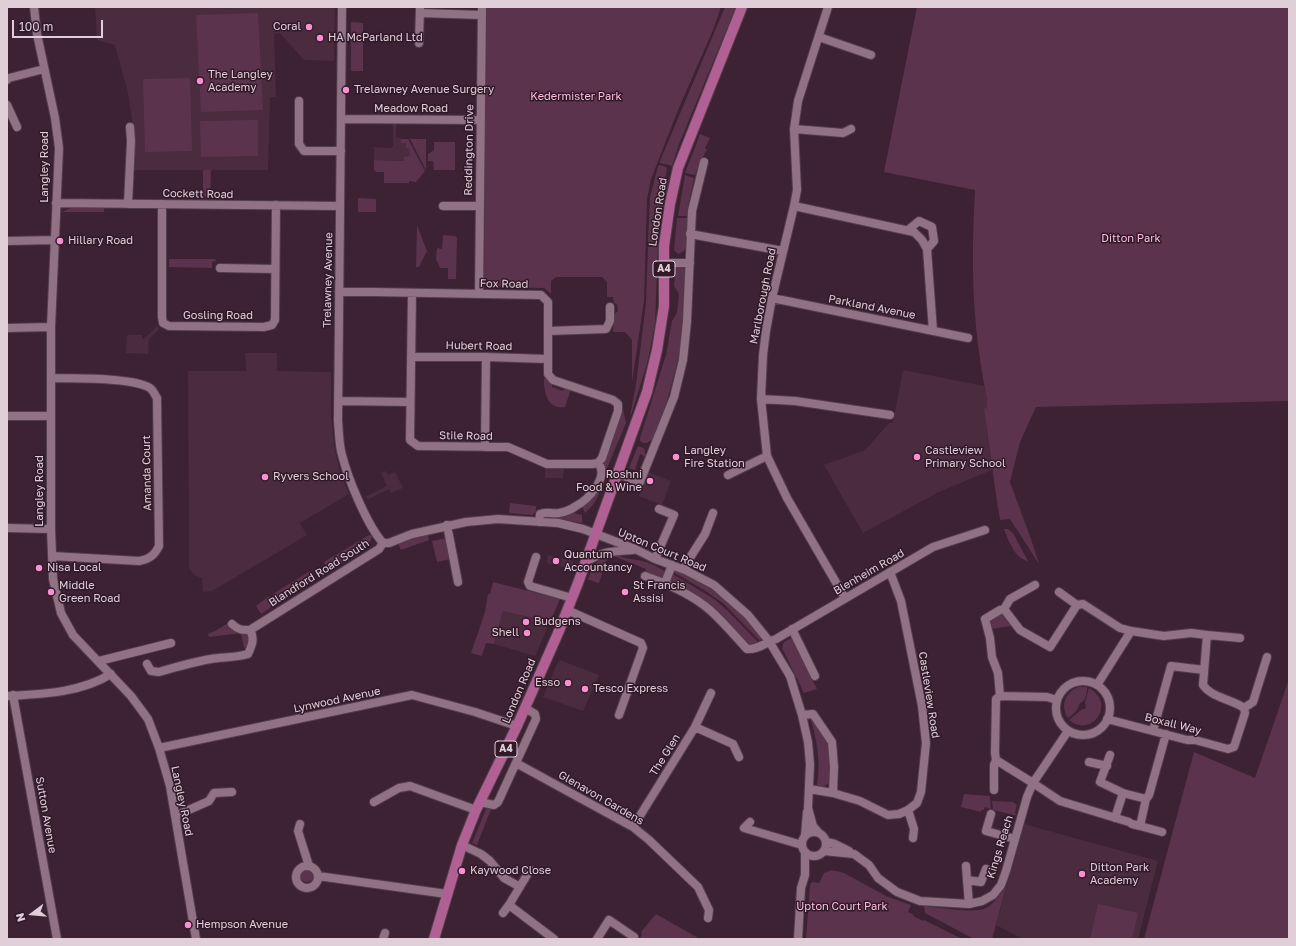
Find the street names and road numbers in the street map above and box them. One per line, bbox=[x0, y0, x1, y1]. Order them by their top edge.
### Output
street label: Meadow Road bbox=[374, 102, 448, 116]
street label: Reddington Drive bbox=[462, 104, 476, 196]
street label: Langley Road bbox=[38, 131, 52, 203]
street label: London Road bbox=[646, 177, 670, 247]
street label: Cockett Road bbox=[162, 187, 234, 201]
street label: Trelawney Avenue bbox=[321, 232, 335, 328]
street label: Marlborough Road bbox=[747, 247, 779, 345]
road number: A4 bbox=[653, 261, 675, 277]
street label: Fox Road bbox=[480, 277, 528, 291]
street label: Parkland Avenue bbox=[827, 292, 917, 322]
street label: Gosling Road bbox=[183, 309, 253, 323]
street label: Hubert Road bbox=[446, 339, 512, 353]
street label: Stile Road bbox=[439, 429, 493, 443]
street label: Amanda Court bbox=[140, 435, 154, 511]
street label: Langley Road bbox=[33, 455, 47, 527]
street label: Upton Court Road bbox=[616, 525, 708, 575]
street label: Blandford Road South bbox=[266, 537, 372, 609]
street label: Blenheim Road bbox=[831, 546, 907, 598]
street label: Castleview Road bbox=[916, 651, 942, 739]
street label: London Road bbox=[499, 657, 539, 725]
street label: Lynwood Avenue bbox=[292, 684, 382, 716]
street label: Boxall Way bbox=[1143, 711, 1203, 737]
street label: The Glen bbox=[647, 732, 683, 778]
road number: A4 bbox=[495, 741, 517, 757]
street label: Langley Road bbox=[168, 765, 196, 837]
street label: Glenavon Gardens bbox=[556, 768, 646, 828]
street label: Sutton Avenue bbox=[33, 776, 59, 854]
street label: Kings Reach bbox=[984, 814, 1016, 880]

